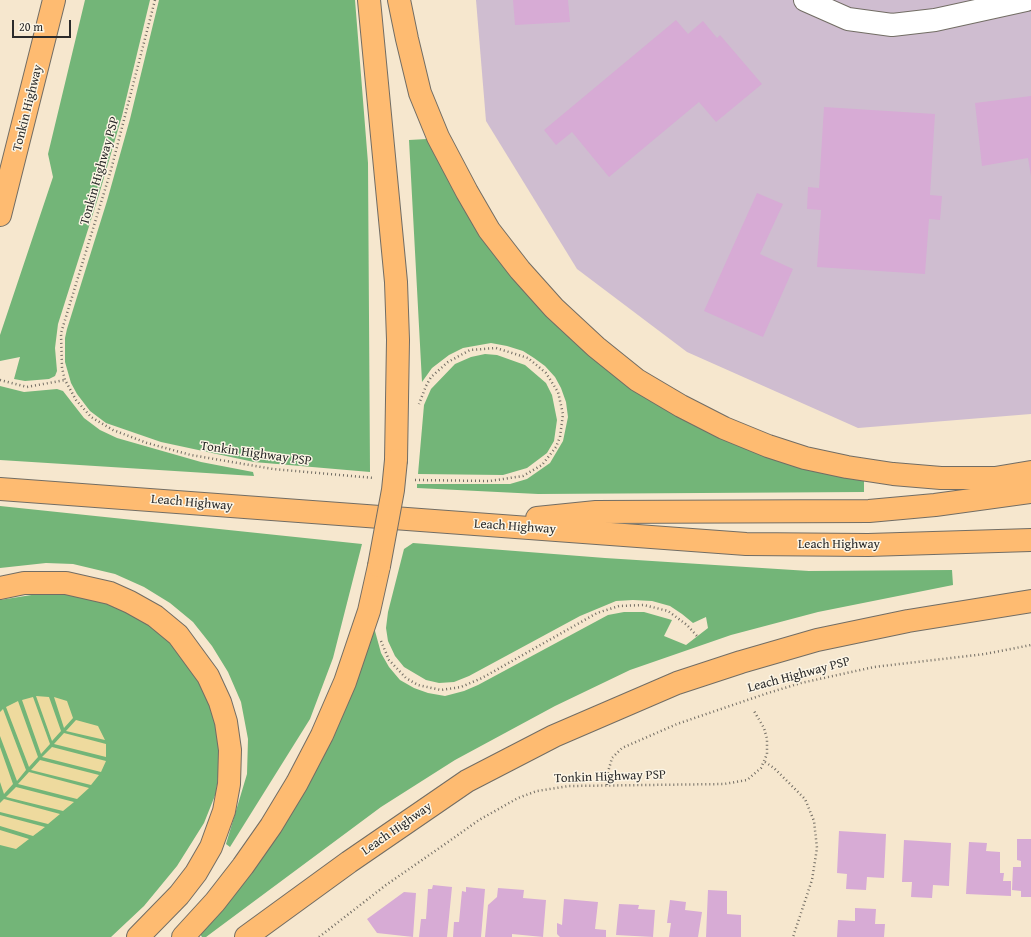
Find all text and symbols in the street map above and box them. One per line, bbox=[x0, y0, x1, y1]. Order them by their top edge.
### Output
scale bar bbox=[14, 12, 73, 38]
text: 20 m bbox=[19, 18, 43, 35]
street label: Tonkin Highway bbox=[10, 63, 46, 153]
street label: Tonkin Highway PSP bbox=[77, 115, 123, 227]
street label: Tonkin Highway PSP bbox=[199, 438, 313, 470]
street label: Leach Highway bbox=[150, 492, 234, 514]
street label: Leach Highway bbox=[474, 516, 556, 538]
street label: Leach Highway bbox=[798, 537, 880, 553]
street label: Leach Highway PSP bbox=[746, 654, 852, 696]
street label: Tonkin Highway PSP bbox=[554, 767, 666, 787]
street label: Leach Highway bbox=[359, 799, 435, 859]

